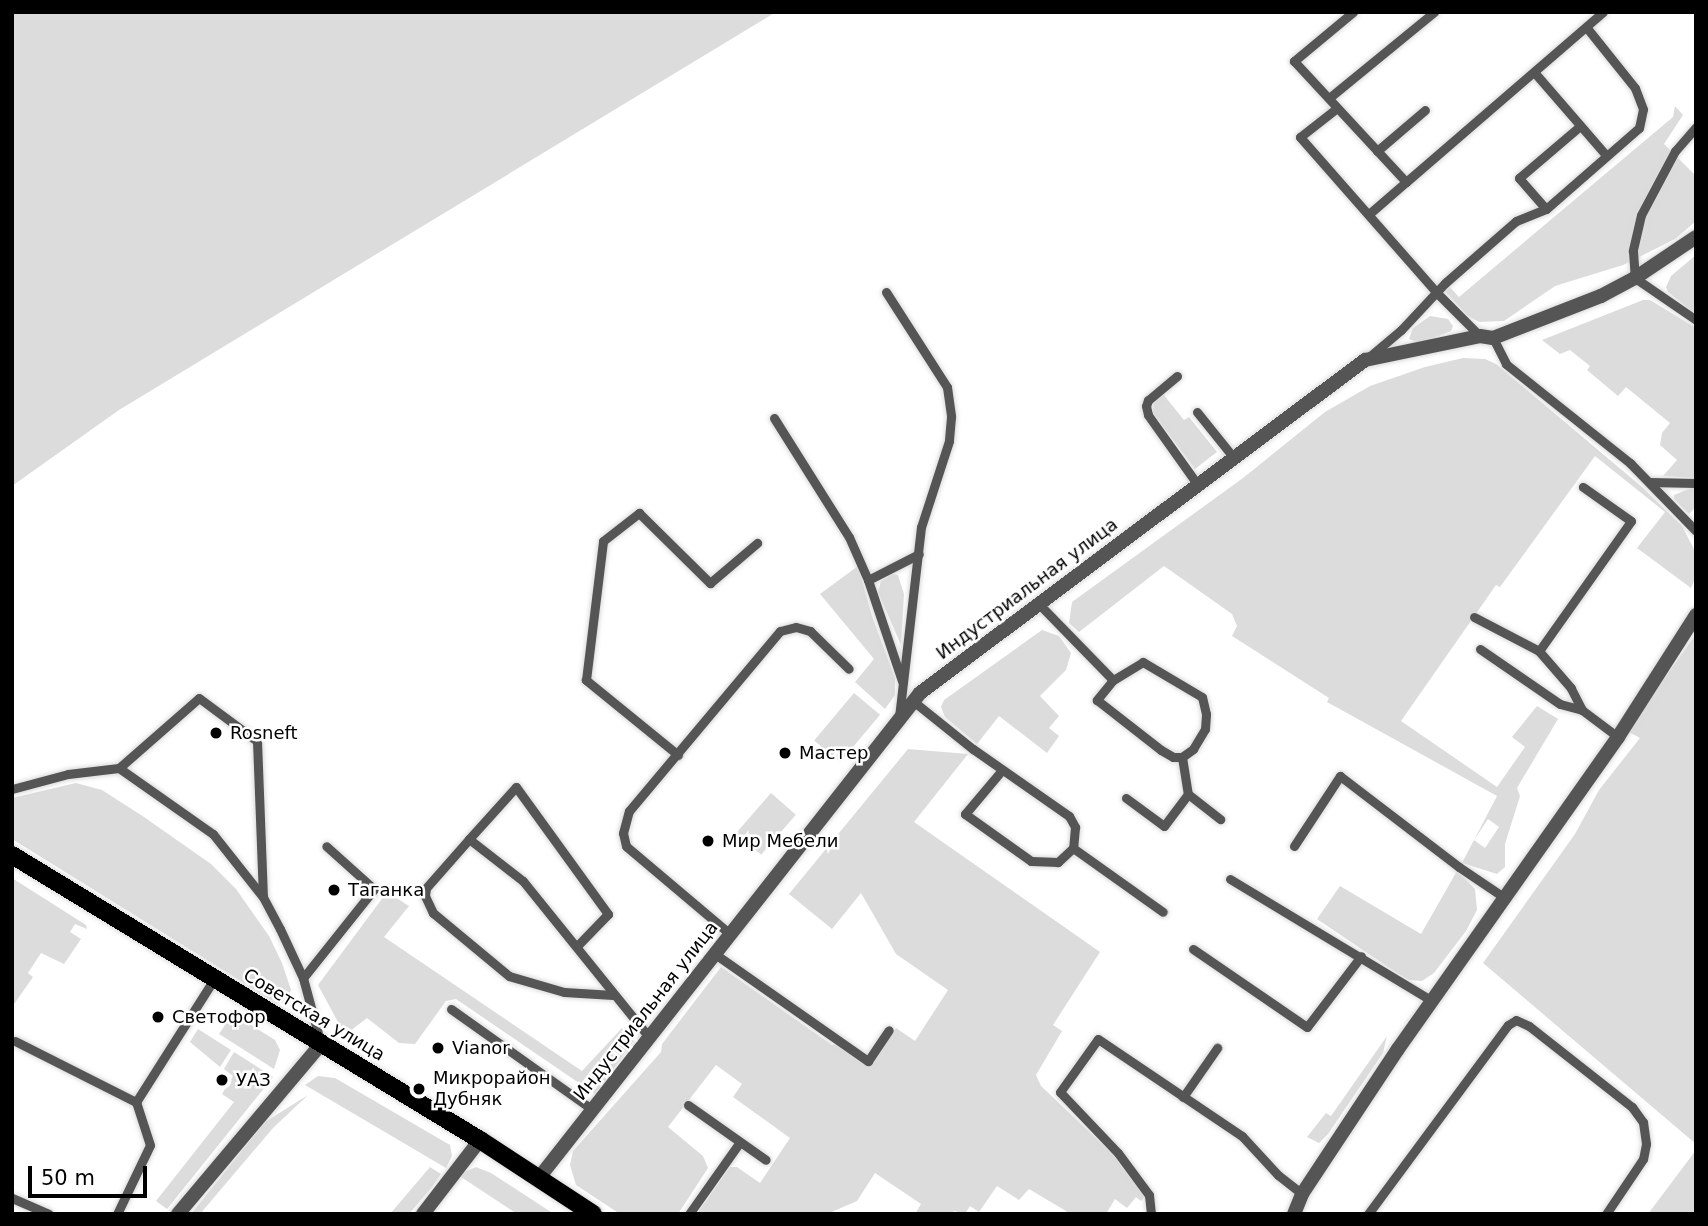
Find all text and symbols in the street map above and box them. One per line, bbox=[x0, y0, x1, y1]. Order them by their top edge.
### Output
street label: Индустриальная улица bbox=[932, 514, 1122, 664]
place label: Rosneft bbox=[230, 722, 298, 744]
marker: Rosneft bbox=[208, 725, 224, 741]
place label: Мастер bbox=[799, 742, 868, 764]
marker: Мастер bbox=[777, 745, 793, 761]
place label: Мир Мебели bbox=[722, 830, 838, 852]
marker: Мир Мебели bbox=[700, 833, 716, 849]
place label: Таганка bbox=[348, 879, 424, 901]
marker: Таганка bbox=[326, 882, 342, 898]
street label: Индустриальная улица bbox=[569, 917, 723, 1105]
street label: Советская улица bbox=[239, 964, 389, 1066]
place label: Светофор bbox=[172, 1006, 266, 1028]
marker: Светофор bbox=[150, 1009, 166, 1025]
place label: Vianor bbox=[452, 1037, 510, 1059]
marker: Vianor bbox=[430, 1040, 446, 1056]
place label: Микрорайон Дубняк bbox=[433, 1068, 550, 1110]
place label: УАЗ bbox=[236, 1069, 271, 1091]
marker: УАЗ bbox=[214, 1072, 230, 1088]
marker: Микрорайон Дубняк bbox=[411, 1081, 427, 1097]
scale bar bbox=[32, 1152, 150, 1196]
text: 50 m bbox=[41, 1166, 95, 1190]

